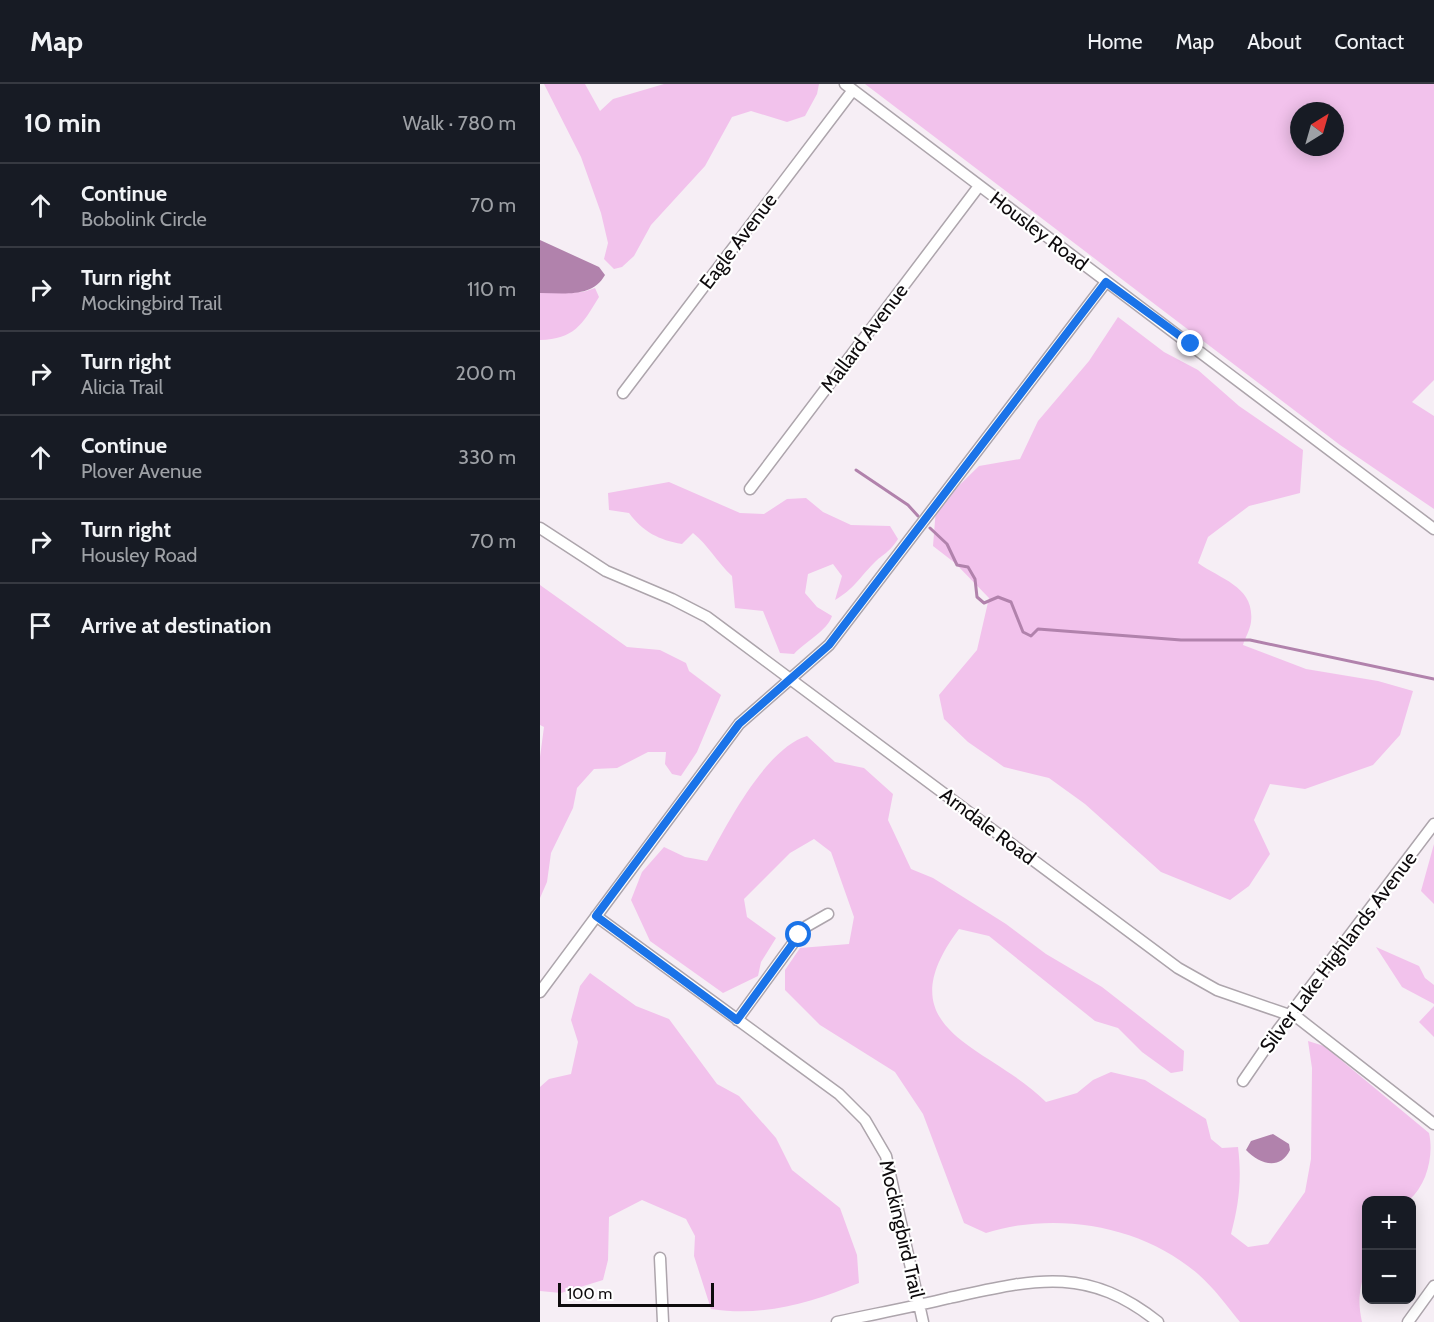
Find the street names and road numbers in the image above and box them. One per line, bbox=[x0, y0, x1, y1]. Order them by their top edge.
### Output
street label: Housley Road bbox=[985, 186, 1093, 276]
street label: Eagle Avenue bbox=[694, 188, 782, 294]
street label: Mallard Avenue bbox=[815, 279, 913, 397]
street label: Arndale Road bbox=[936, 782, 1040, 870]
street label: Silver Lake Highlands Avenue bbox=[1254, 847, 1422, 1057]
street label: Mockingbird Trail bbox=[874, 1158, 930, 1301]

